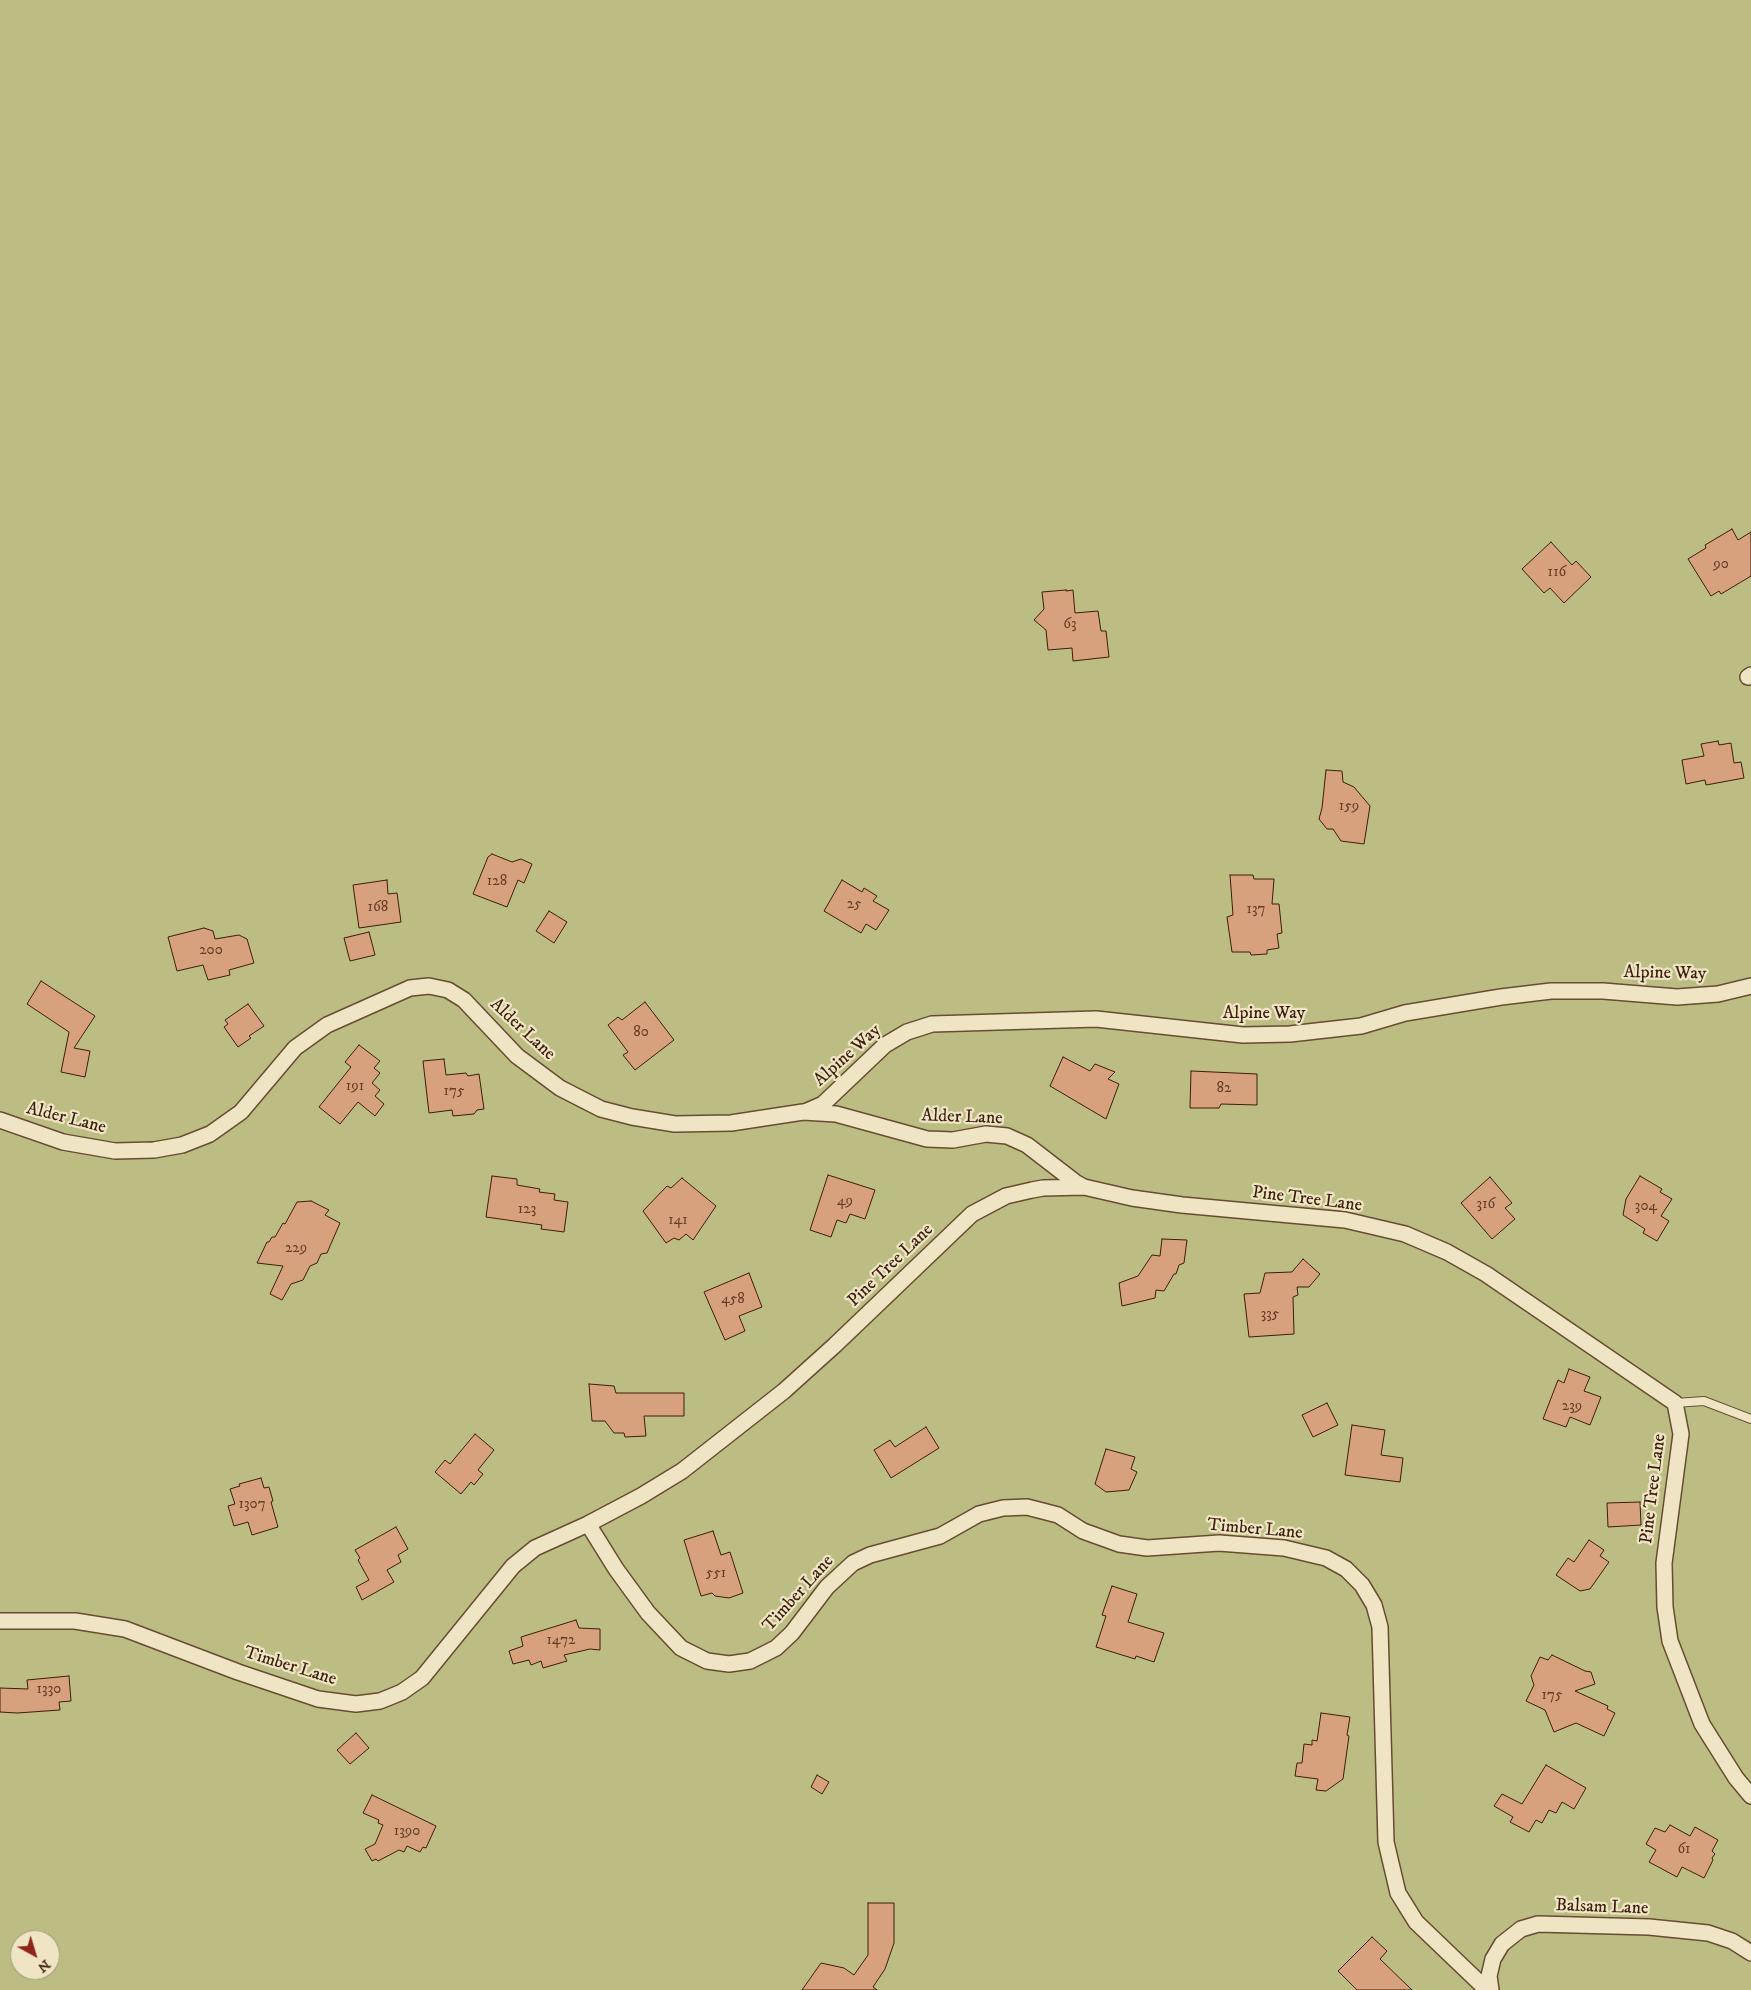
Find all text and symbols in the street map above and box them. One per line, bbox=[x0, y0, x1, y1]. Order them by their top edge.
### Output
house number: 90 bbox=[1713, 556, 1729, 574]
house number: 116 bbox=[1548, 564, 1566, 582]
house number: 63 bbox=[1063, 616, 1077, 634]
house number: 159 bbox=[1339, 798, 1359, 816]
house number: 128 bbox=[487, 873, 507, 891]
house number: 25 bbox=[847, 896, 861, 914]
house number: 168 bbox=[368, 899, 388, 917]
house number: 137 bbox=[1246, 901, 1266, 919]
house number: 200 bbox=[199, 942, 223, 960]
street label: Alpine Way bbox=[1623, 962, 1707, 986]
street label: Alder Lane bbox=[485, 994, 559, 1066]
street label: Alpine Way bbox=[1223, 1003, 1305, 1025]
street label: Alpine Way bbox=[810, 1020, 886, 1092]
house number: 80 bbox=[633, 1024, 649, 1042]
house number: 191 bbox=[346, 1078, 364, 1096]
house number: 82 bbox=[1217, 1080, 1231, 1098]
house number: 175 bbox=[444, 1083, 464, 1101]
street label: Alder Lane bbox=[24, 1099, 108, 1139]
street label: Alder Lane bbox=[921, 1106, 1003, 1130]
street label: Pine Tree Lane bbox=[1251, 1183, 1363, 1217]
house number: 49 bbox=[837, 1193, 853, 1211]
house number: 316 bbox=[1477, 1196, 1495, 1214]
house number: 304 bbox=[1635, 1198, 1657, 1216]
house number: 123 bbox=[518, 1201, 536, 1219]
house number: 141 bbox=[668, 1212, 688, 1230]
street label: Pine Tree Lane bbox=[844, 1220, 938, 1312]
house number: 229 bbox=[285, 1240, 307, 1258]
house number: 458 bbox=[721, 1291, 745, 1309]
house number: 335 bbox=[1261, 1306, 1279, 1324]
house number: 239 bbox=[1562, 1398, 1582, 1416]
street label: Pine Tree Lane bbox=[1637, 1433, 1671, 1545]
house number: 1307 bbox=[238, 1496, 266, 1514]
street label: Timber Lane bbox=[1206, 1515, 1304, 1545]
street label: Timber Lane bbox=[759, 1551, 839, 1637]
house number: 551 bbox=[706, 1565, 726, 1583]
house number: 1472 bbox=[547, 1632, 575, 1650]
street label: Timber Lane bbox=[241, 1643, 339, 1691]
house number: 1330 bbox=[37, 1681, 61, 1699]
house number: 175 bbox=[1542, 1687, 1562, 1705]
house number: 1390 bbox=[394, 1823, 420, 1841]
house number: 61 bbox=[1677, 1841, 1691, 1859]
street label: Balsam Lane bbox=[1555, 1896, 1649, 1920]
north arrow bbox=[10, 1930, 60, 1980]
text: N bbox=[34, 1955, 54, 1976]

